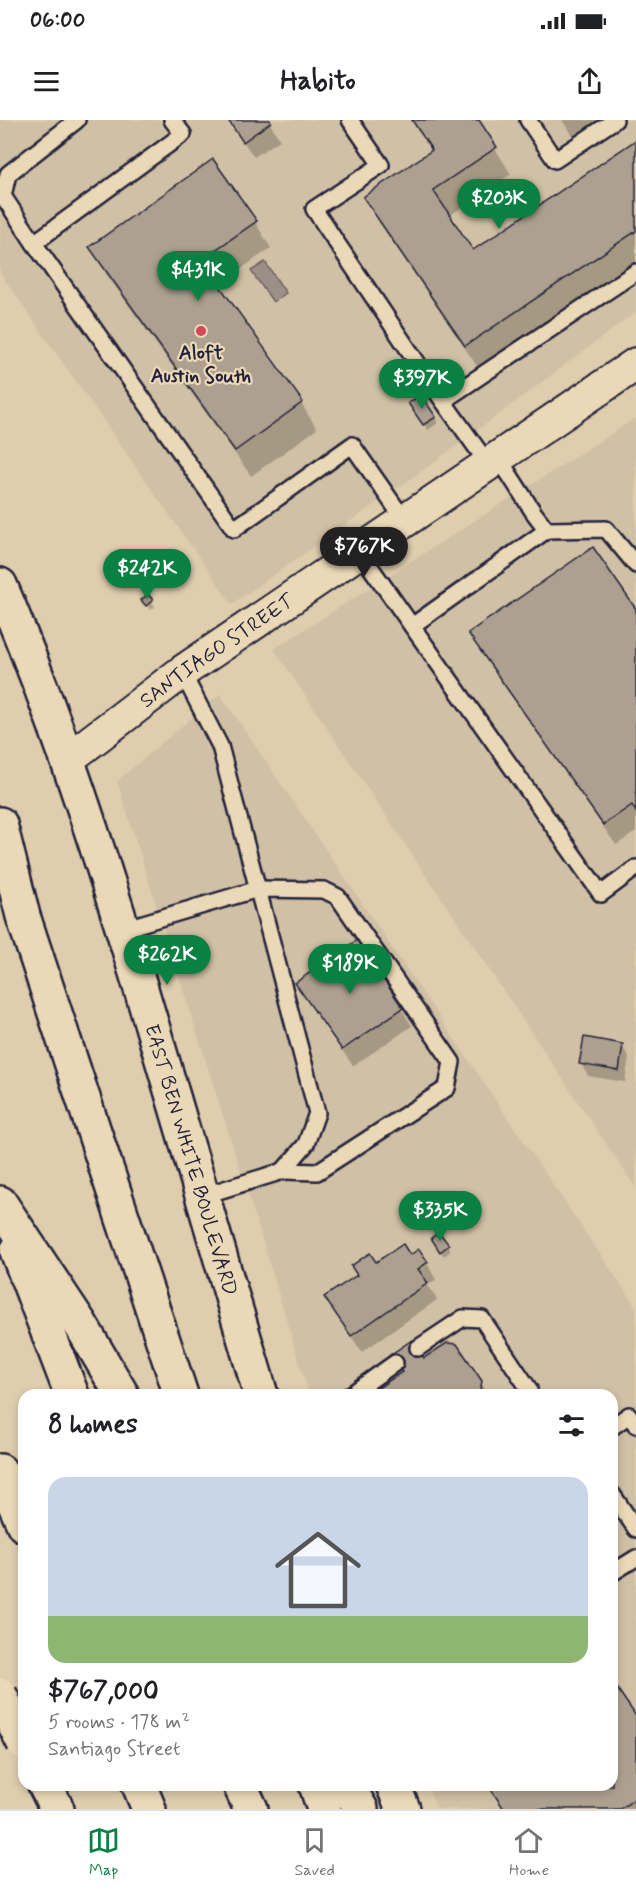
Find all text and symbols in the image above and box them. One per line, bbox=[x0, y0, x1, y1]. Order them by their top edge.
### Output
text: 06:00 bbox=[30, 7, 85, 35]
text: Habito bbox=[280, 64, 356, 99]
icon: menu bbox=[30, 65, 63, 98]
icon: share bbox=[573, 65, 606, 98]
pin: $203K bbox=[457, 179, 541, 230]
text: $203K bbox=[471, 185, 527, 212]
pin: $431K bbox=[156, 251, 240, 302]
text: $431K bbox=[171, 257, 225, 284]
marker: Aloft Austin South bbox=[194, 324, 208, 338]
place label: Aloft Austin South bbox=[151, 340, 251, 390]
pin: $397K bbox=[380, 359, 464, 410]
text: $397K bbox=[393, 365, 451, 392]
pin: $767K bbox=[322, 527, 406, 578]
text: $767K bbox=[334, 533, 394, 560]
pin: $242K bbox=[105, 549, 189, 600]
text: $242K bbox=[117, 555, 177, 582]
street label: SANTIAGO STREET bbox=[134, 587, 301, 715]
pin: $262K bbox=[125, 935, 209, 986]
text: $262K bbox=[138, 941, 196, 968]
pin: $189K bbox=[308, 944, 392, 995]
text: $189K bbox=[322, 950, 378, 977]
street label: EAST BEN WHITE BOULEVARD bbox=[137, 1021, 243, 1299]
pin: $335K bbox=[398, 1191, 482, 1242]
text: $335K bbox=[413, 1197, 467, 1224]
text: 8 homes bbox=[48, 1408, 138, 1442]
icon: filters bbox=[555, 1409, 588, 1442]
icon: home bbox=[264, 1516, 372, 1624]
text: $767,000 bbox=[48, 1675, 159, 1709]
text: 5 rooms · 178 m² bbox=[48, 1709, 190, 1736]
text: Santiago Street bbox=[48, 1736, 180, 1763]
tab: Map bbox=[87, 1824, 120, 1881]
tab: Saved bbox=[294, 1824, 335, 1881]
tab: Home bbox=[509, 1824, 549, 1881]

